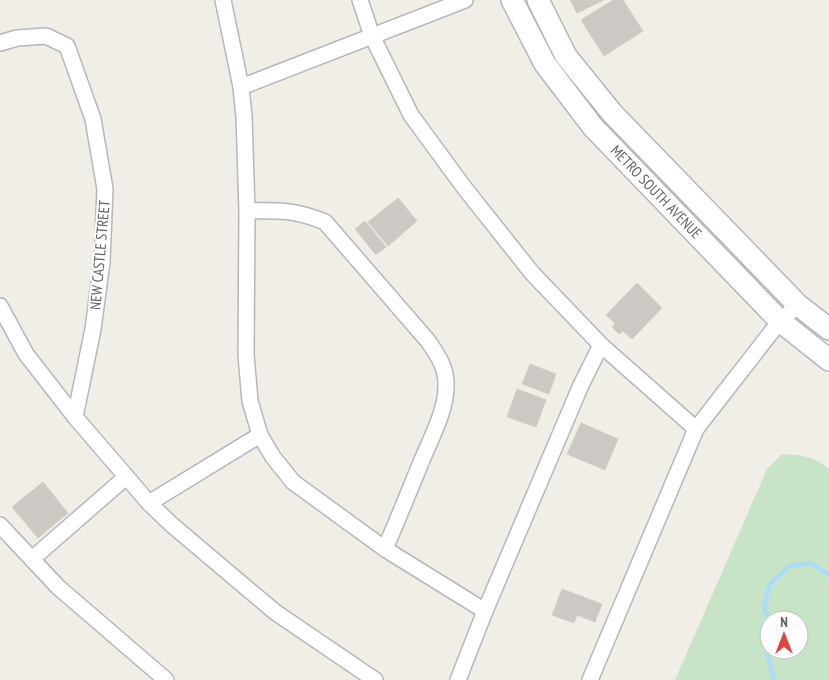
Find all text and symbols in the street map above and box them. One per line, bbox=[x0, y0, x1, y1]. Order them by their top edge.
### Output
street label: METRO SOUTH AVENUE bbox=[607, 141, 706, 243]
street label: NEW CASTLE STREET bbox=[85, 199, 114, 311]
north arrow bbox=[759, 610, 809, 660]
text: N bbox=[780, 613, 788, 631]

